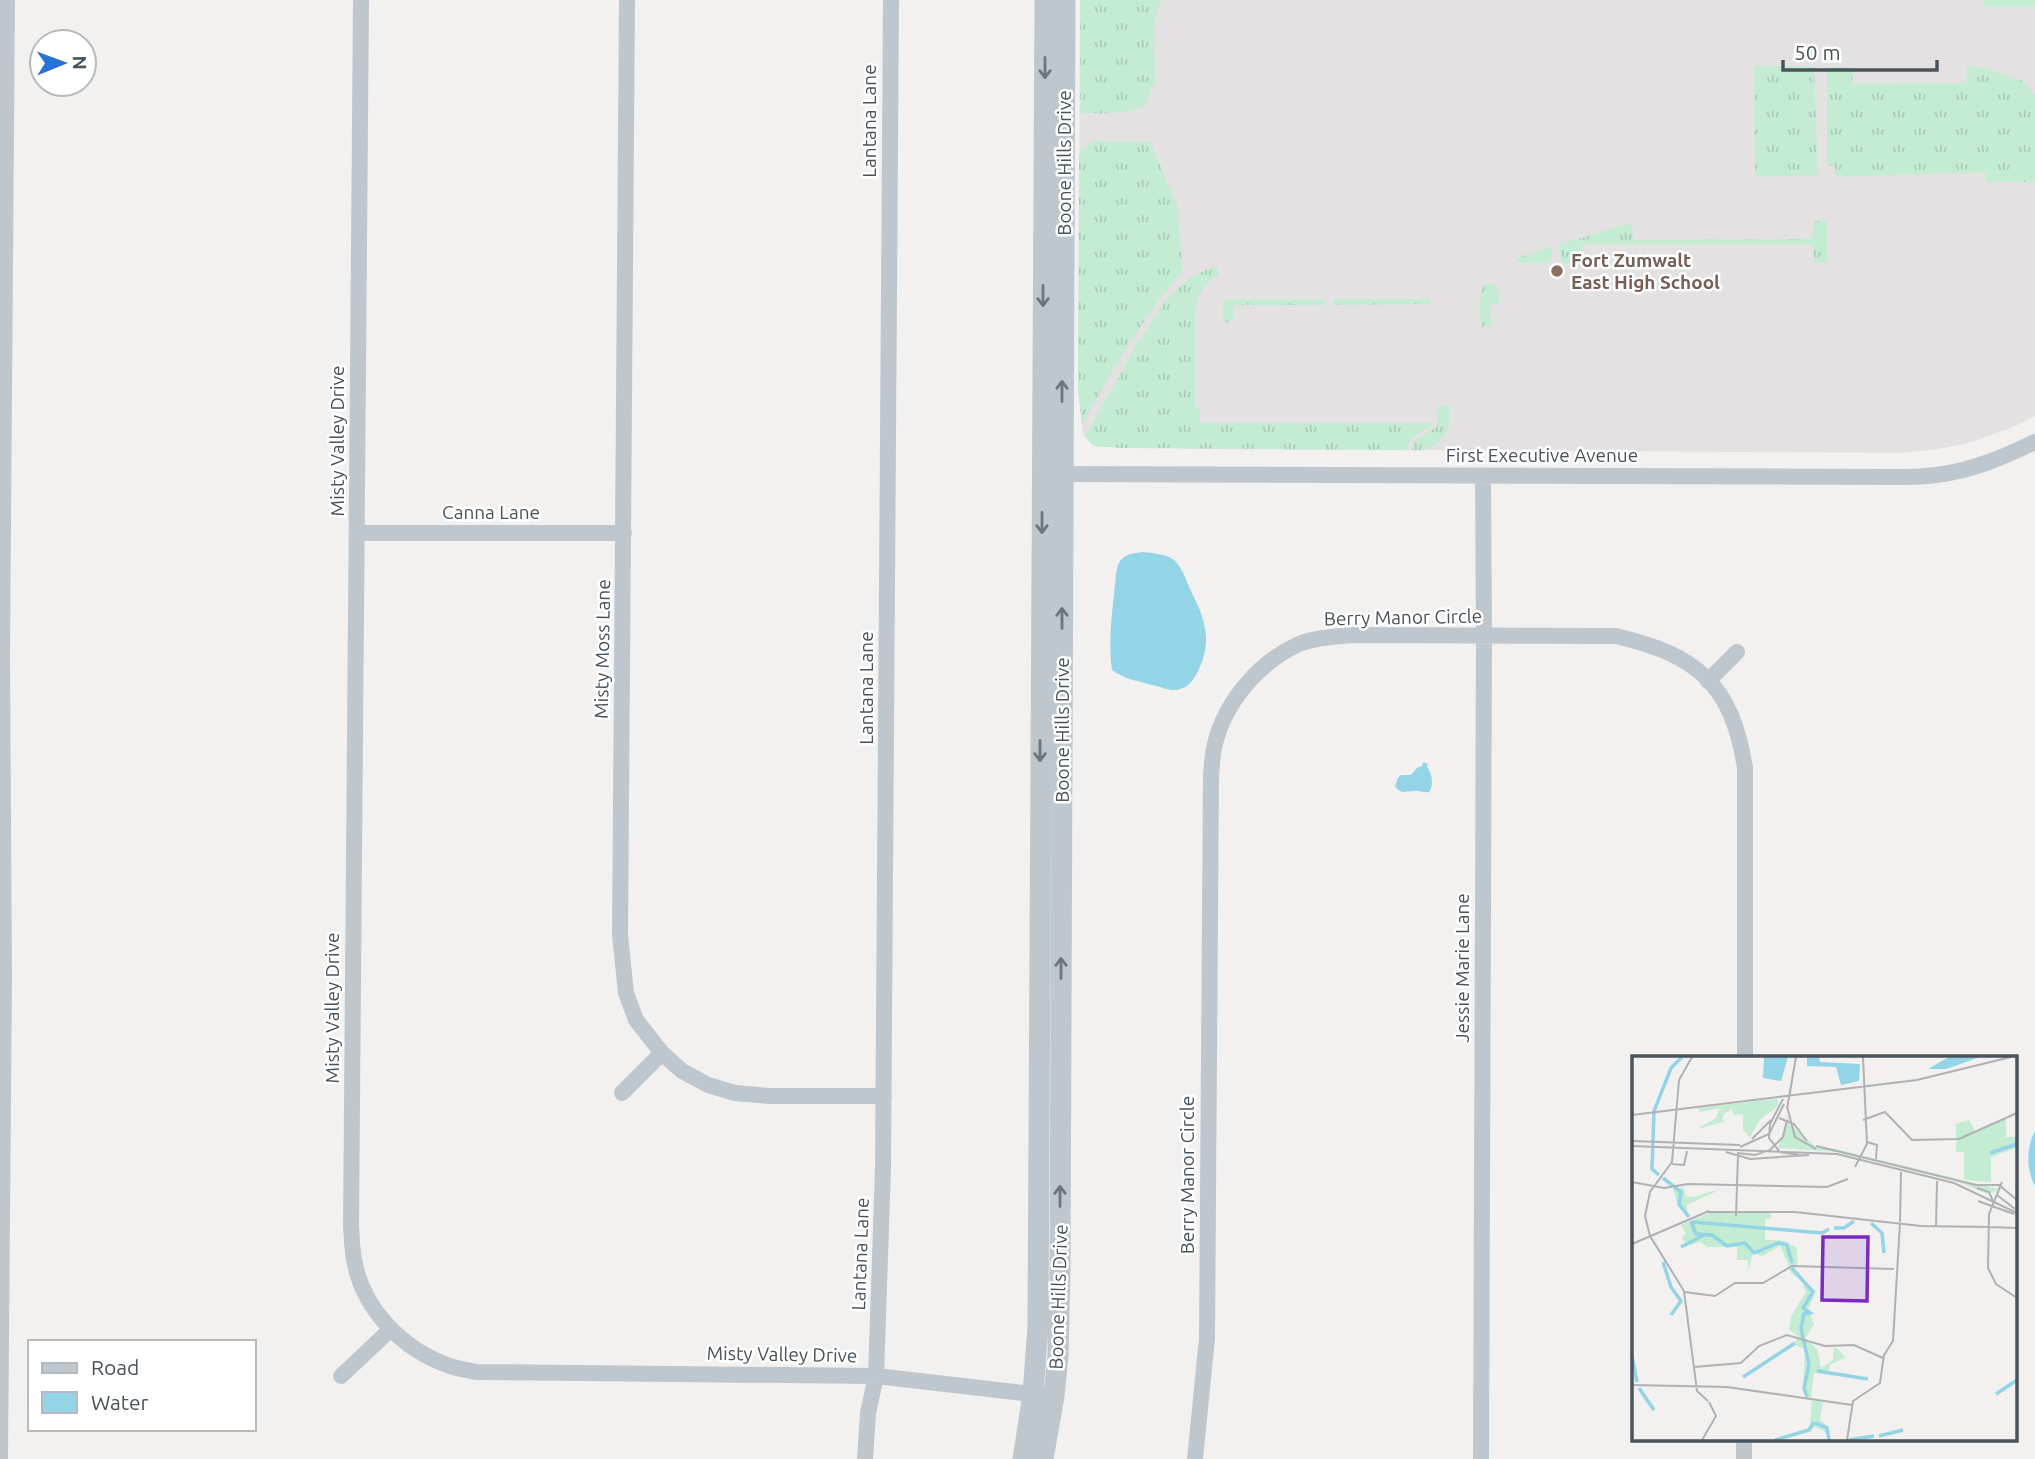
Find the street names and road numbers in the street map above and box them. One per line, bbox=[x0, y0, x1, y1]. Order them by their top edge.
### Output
street label: Lantana Lane bbox=[858, 64, 880, 178]
street label: Boone Hills Drive bbox=[1053, 90, 1075, 236]
street label: Misty Valley Drive bbox=[326, 366, 348, 516]
street label: First Executive Avenue bbox=[1446, 444, 1638, 466]
street label: Canna Lane bbox=[442, 501, 540, 523]
street label: Misty Moss Lane bbox=[590, 579, 614, 719]
street label: Berry Manor Circle bbox=[1324, 605, 1482, 629]
street label: Lantana Lane bbox=[855, 631, 877, 745]
street label: Boone Hills Drive bbox=[1051, 657, 1073, 803]
street label: Jessie Marie Lane bbox=[1451, 893, 1473, 1043]
street label: Misty Valley Drive bbox=[321, 933, 343, 1083]
street label: Berry Manor Circle bbox=[1176, 1096, 1198, 1254]
street label: Lantana Lane bbox=[847, 1197, 873, 1311]
street label: Boone Hills Drive bbox=[1044, 1224, 1072, 1370]
street label: Misty Valley Drive bbox=[706, 1342, 858, 1366]

